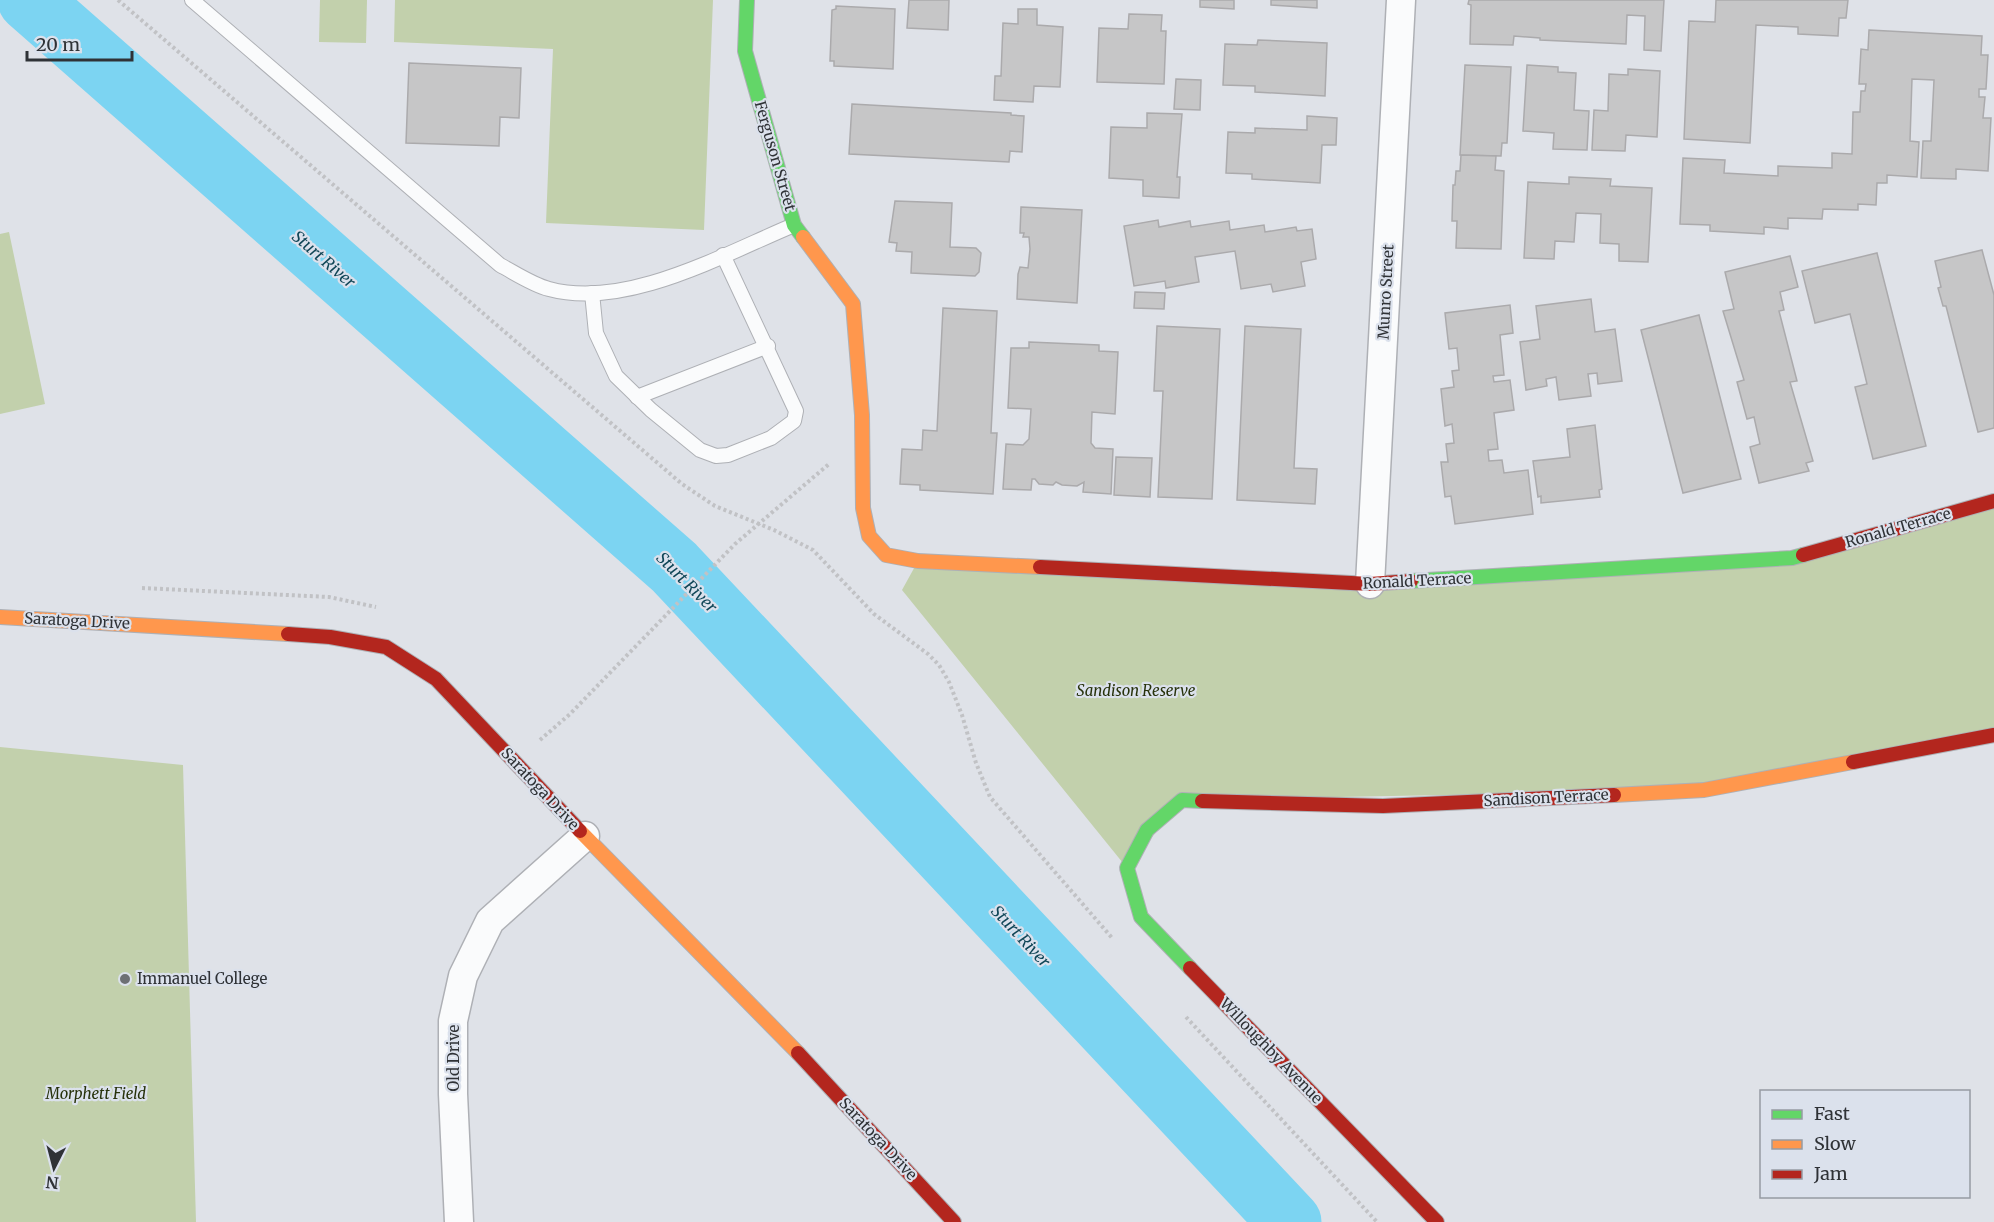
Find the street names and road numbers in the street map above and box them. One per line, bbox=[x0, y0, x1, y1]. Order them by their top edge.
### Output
street label: Ferguson Street bbox=[751, 99, 800, 213]
street label: Munro Street bbox=[1374, 244, 1397, 340]
street label: Ronald Terrace bbox=[1843, 503, 1953, 552]
street label: Ronald Terrace bbox=[1362, 568, 1472, 593]
street label: Saratoga Drive bbox=[24, 608, 130, 633]
street label: Saratoga Drive bbox=[497, 744, 583, 834]
street label: Sandison Terrace bbox=[1483, 785, 1609, 810]
street label: Willoughby Avenue bbox=[1215, 993, 1327, 1108]
street label: Old Drive bbox=[444, 1024, 463, 1091]
street label: Saratoga Drive bbox=[835, 1094, 921, 1184]

